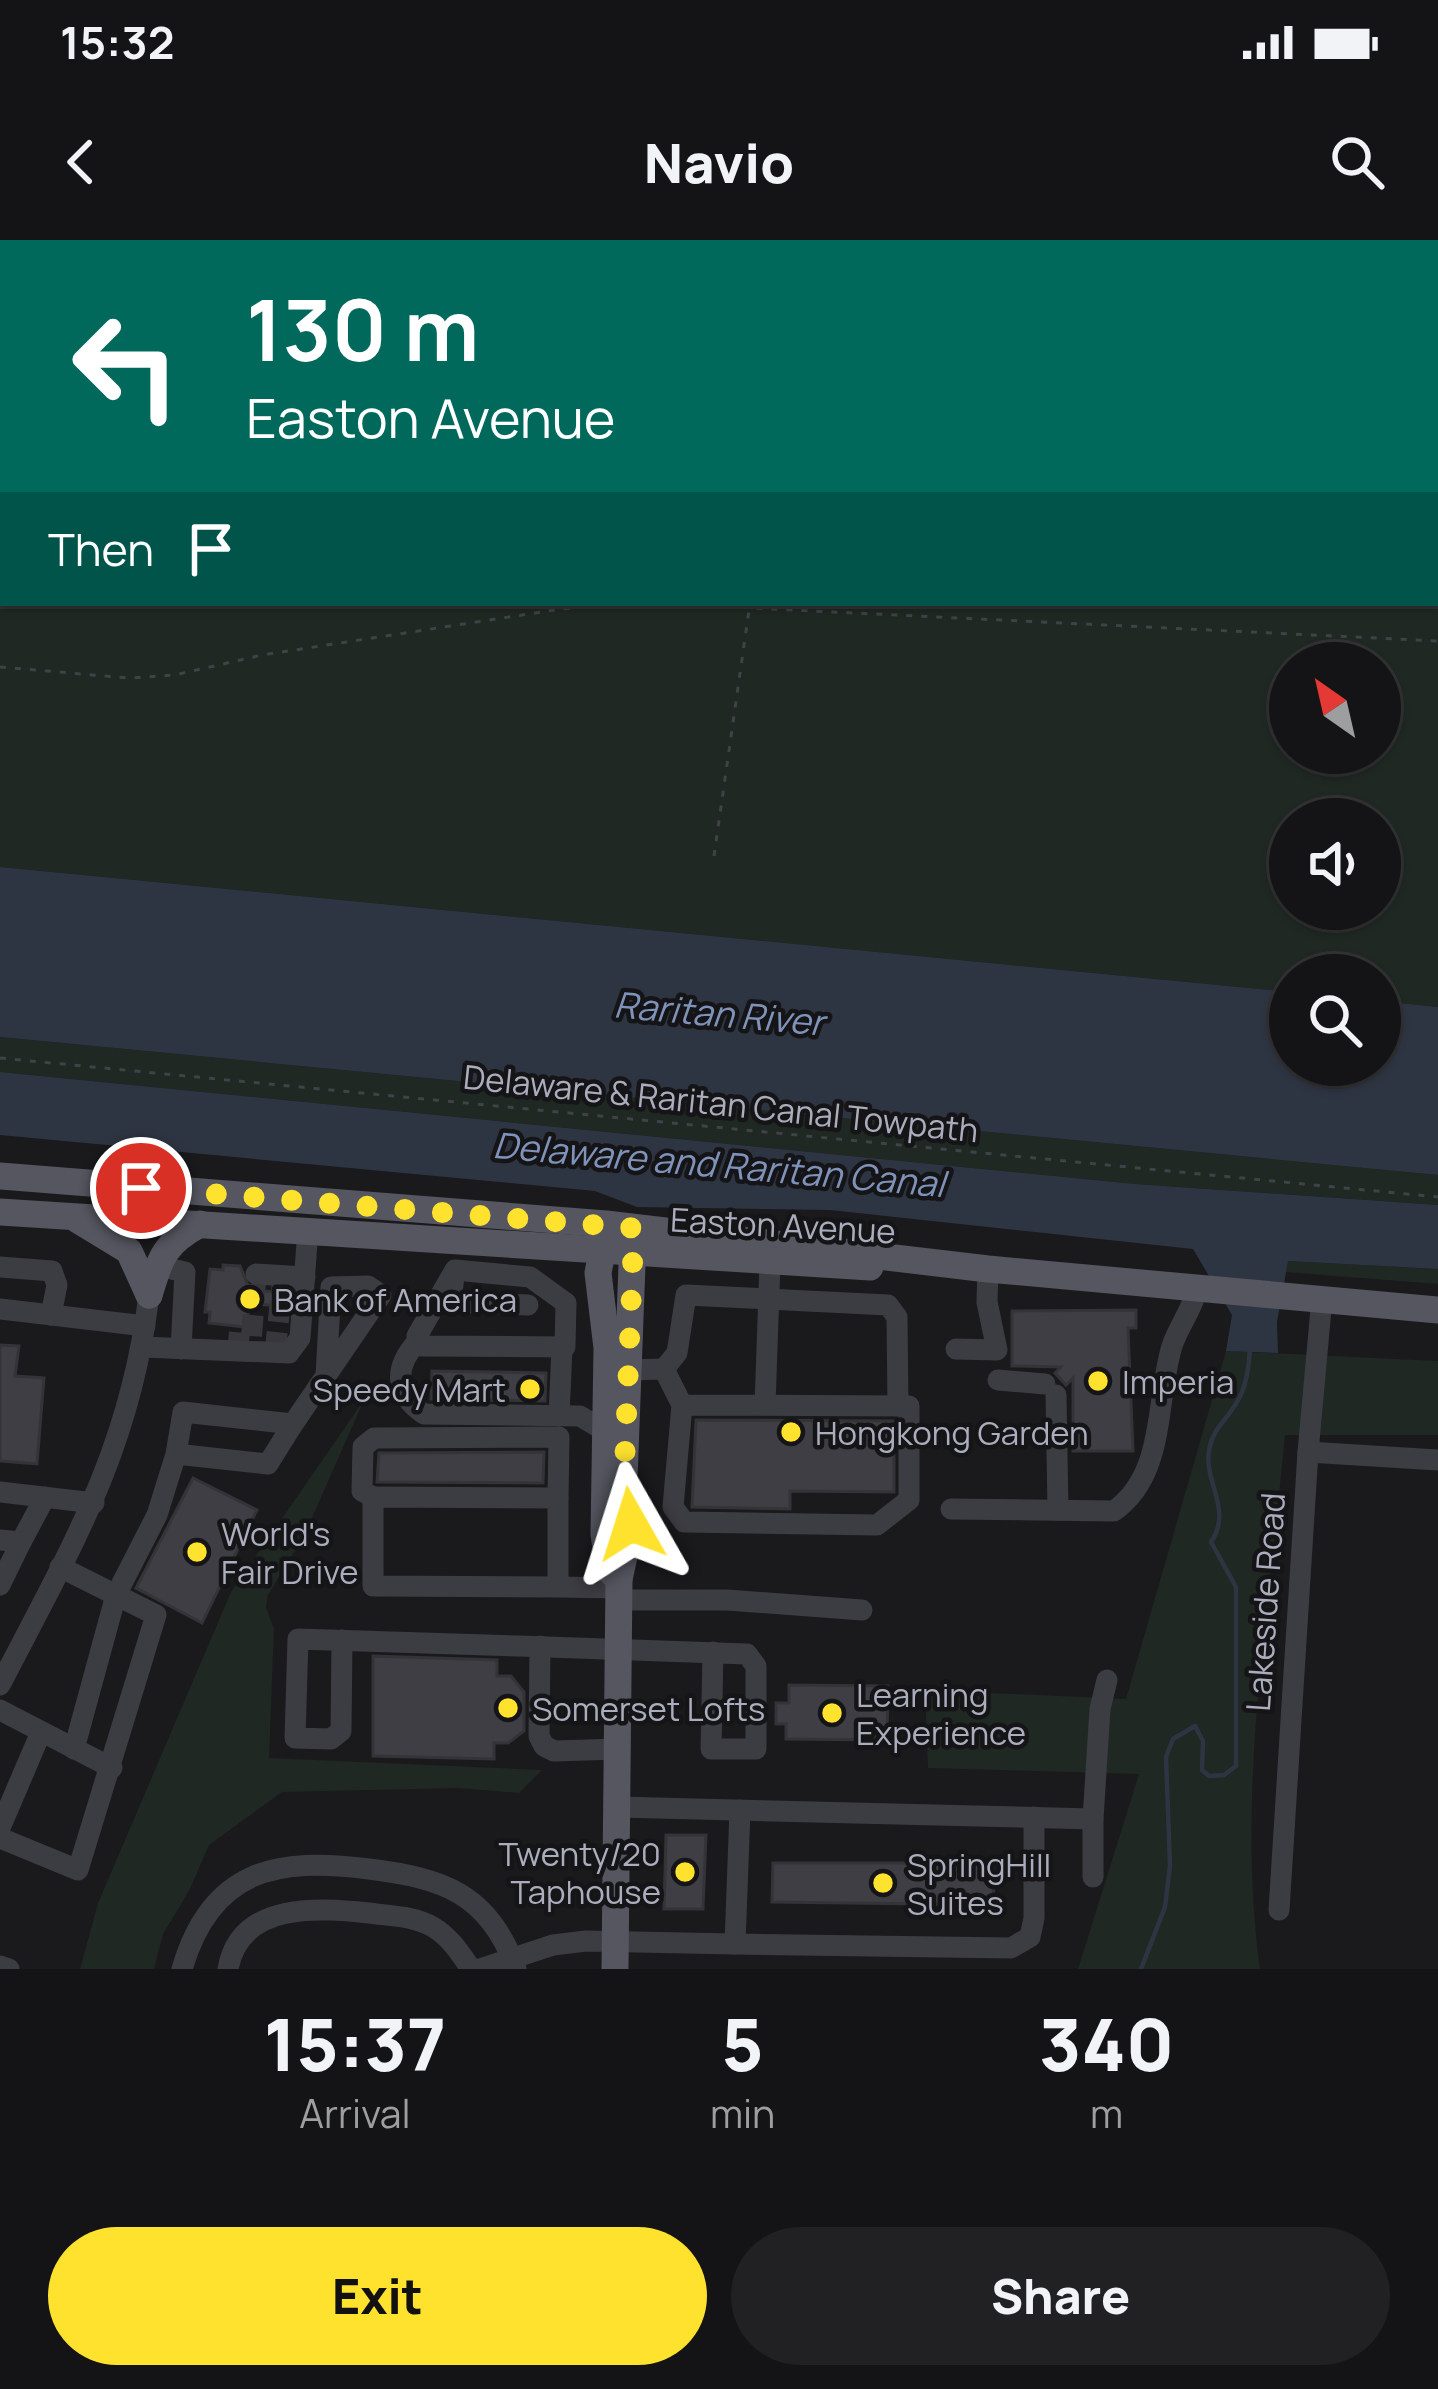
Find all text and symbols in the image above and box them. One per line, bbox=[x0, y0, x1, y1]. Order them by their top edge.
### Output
text: 15:32 bbox=[60, 11, 174, 73]
text: Navio bbox=[644, 125, 794, 199]
icon: back bbox=[48, 129, 114, 195]
icon: search bbox=[1324, 129, 1390, 195]
text: 130 m bbox=[246, 271, 479, 386]
icon: left bbox=[48, 288, 204, 444]
text: Easton Avenue bbox=[246, 380, 615, 454]
icon: arrive bbox=[178, 516, 244, 582]
text: Then bbox=[48, 518, 154, 580]
north arrow bbox=[1269, 642, 1401, 774]
map controls bbox=[1269, 642, 1401, 1086]
button: sound bbox=[1269, 798, 1401, 930]
button: search bbox=[1269, 954, 1401, 1086]
water label: Raritan River bbox=[612, 979, 830, 1047]
street label: Delaware & Raritan Canal Towpath bbox=[461, 1054, 981, 1152]
water label: Delaware and Raritan Canal bbox=[491, 1120, 951, 1209]
pin bbox=[90, 1137, 192, 1239]
icon: arrive bbox=[108, 1155, 174, 1221]
street label: Easton Avenue bbox=[669, 1197, 897, 1253]
place label: Bank of America bbox=[274, 1277, 517, 1322]
marker: Bank of America bbox=[237, 1286, 263, 1312]
place label: Imperia bbox=[1122, 1359, 1234, 1404]
place label: Speedy Mart bbox=[313, 1367, 506, 1412]
marker: Imperia bbox=[1085, 1368, 1111, 1394]
marker: Speedy Mart bbox=[517, 1376, 543, 1402]
place label: Hongkong Garden bbox=[815, 1410, 1089, 1455]
marker: Hongkong Garden bbox=[778, 1419, 804, 1445]
position arrow bbox=[568, 1461, 694, 1587]
street label: Lakeside Road bbox=[1235, 1491, 1295, 1713]
place label: World's Fair Drive bbox=[221, 1511, 359, 1594]
marker: World's Fair Drive bbox=[184, 1539, 210, 1565]
place label: Learning Experience bbox=[856, 1672, 1026, 1755]
place label: Somerset Lofts bbox=[532, 1686, 765, 1731]
marker: Somerset Lofts bbox=[495, 1695, 521, 1721]
marker: Learning Experience bbox=[819, 1700, 845, 1726]
place label: Twenty/20 Taphouse bbox=[498, 1831, 661, 1914]
place label: SpringHill Suites bbox=[907, 1842, 1051, 1925]
marker: Twenty/20 Taphouse bbox=[672, 1859, 698, 1885]
marker: SpringHill Suites bbox=[870, 1870, 896, 1896]
text: 15:37 bbox=[264, 1994, 446, 2093]
text: 5 bbox=[721, 1994, 764, 2093]
text: 340 bbox=[1039, 1994, 1174, 2093]
text: Arrival bbox=[299, 2086, 411, 2140]
text: min bbox=[710, 2086, 775, 2140]
text: m bbox=[1090, 2086, 1123, 2140]
button: Exit bbox=[48, 2227, 707, 2365]
button: Share bbox=[731, 2227, 1390, 2365]

